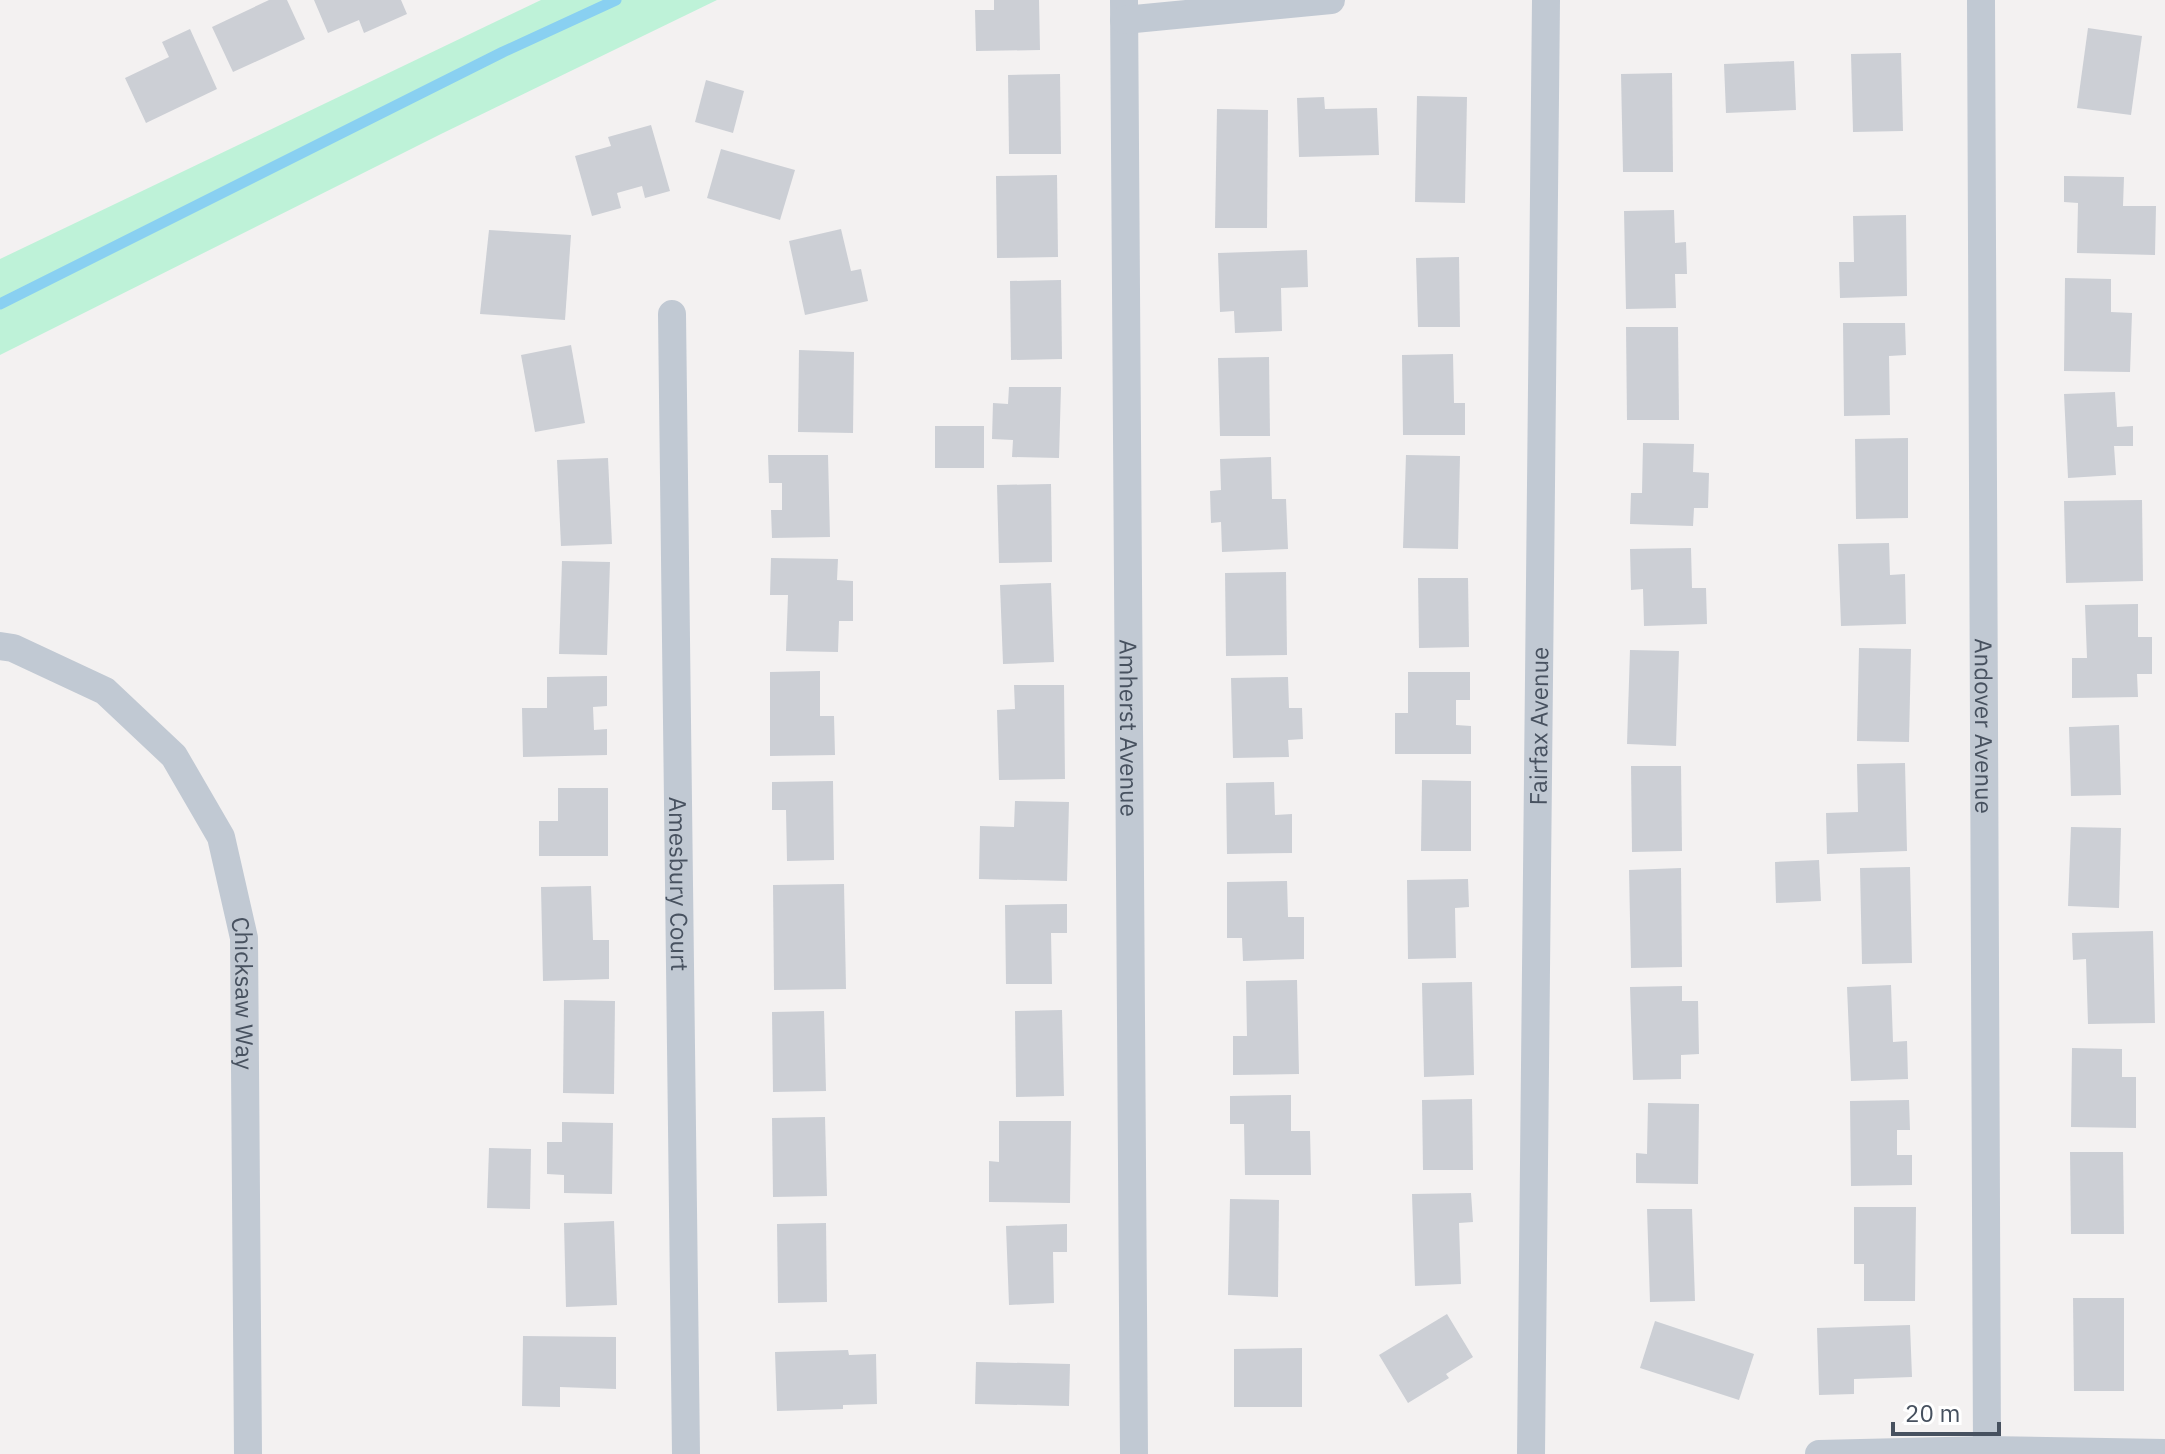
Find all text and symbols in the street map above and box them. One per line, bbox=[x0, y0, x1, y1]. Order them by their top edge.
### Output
street label: Andover Avenue bbox=[1968, 638, 2000, 814]
street label: Amherst Avenue bbox=[1112, 639, 1146, 817]
street label: Fairfax Avenue bbox=[1522, 646, 1555, 806]
street label: Amesbury Court bbox=[662, 796, 696, 972]
street label: Chicksaw Way bbox=[224, 914, 261, 1070]
scale bar bbox=[1893, 1386, 1999, 1436]
text: 20 m bbox=[1905, 1397, 1960, 1429]

